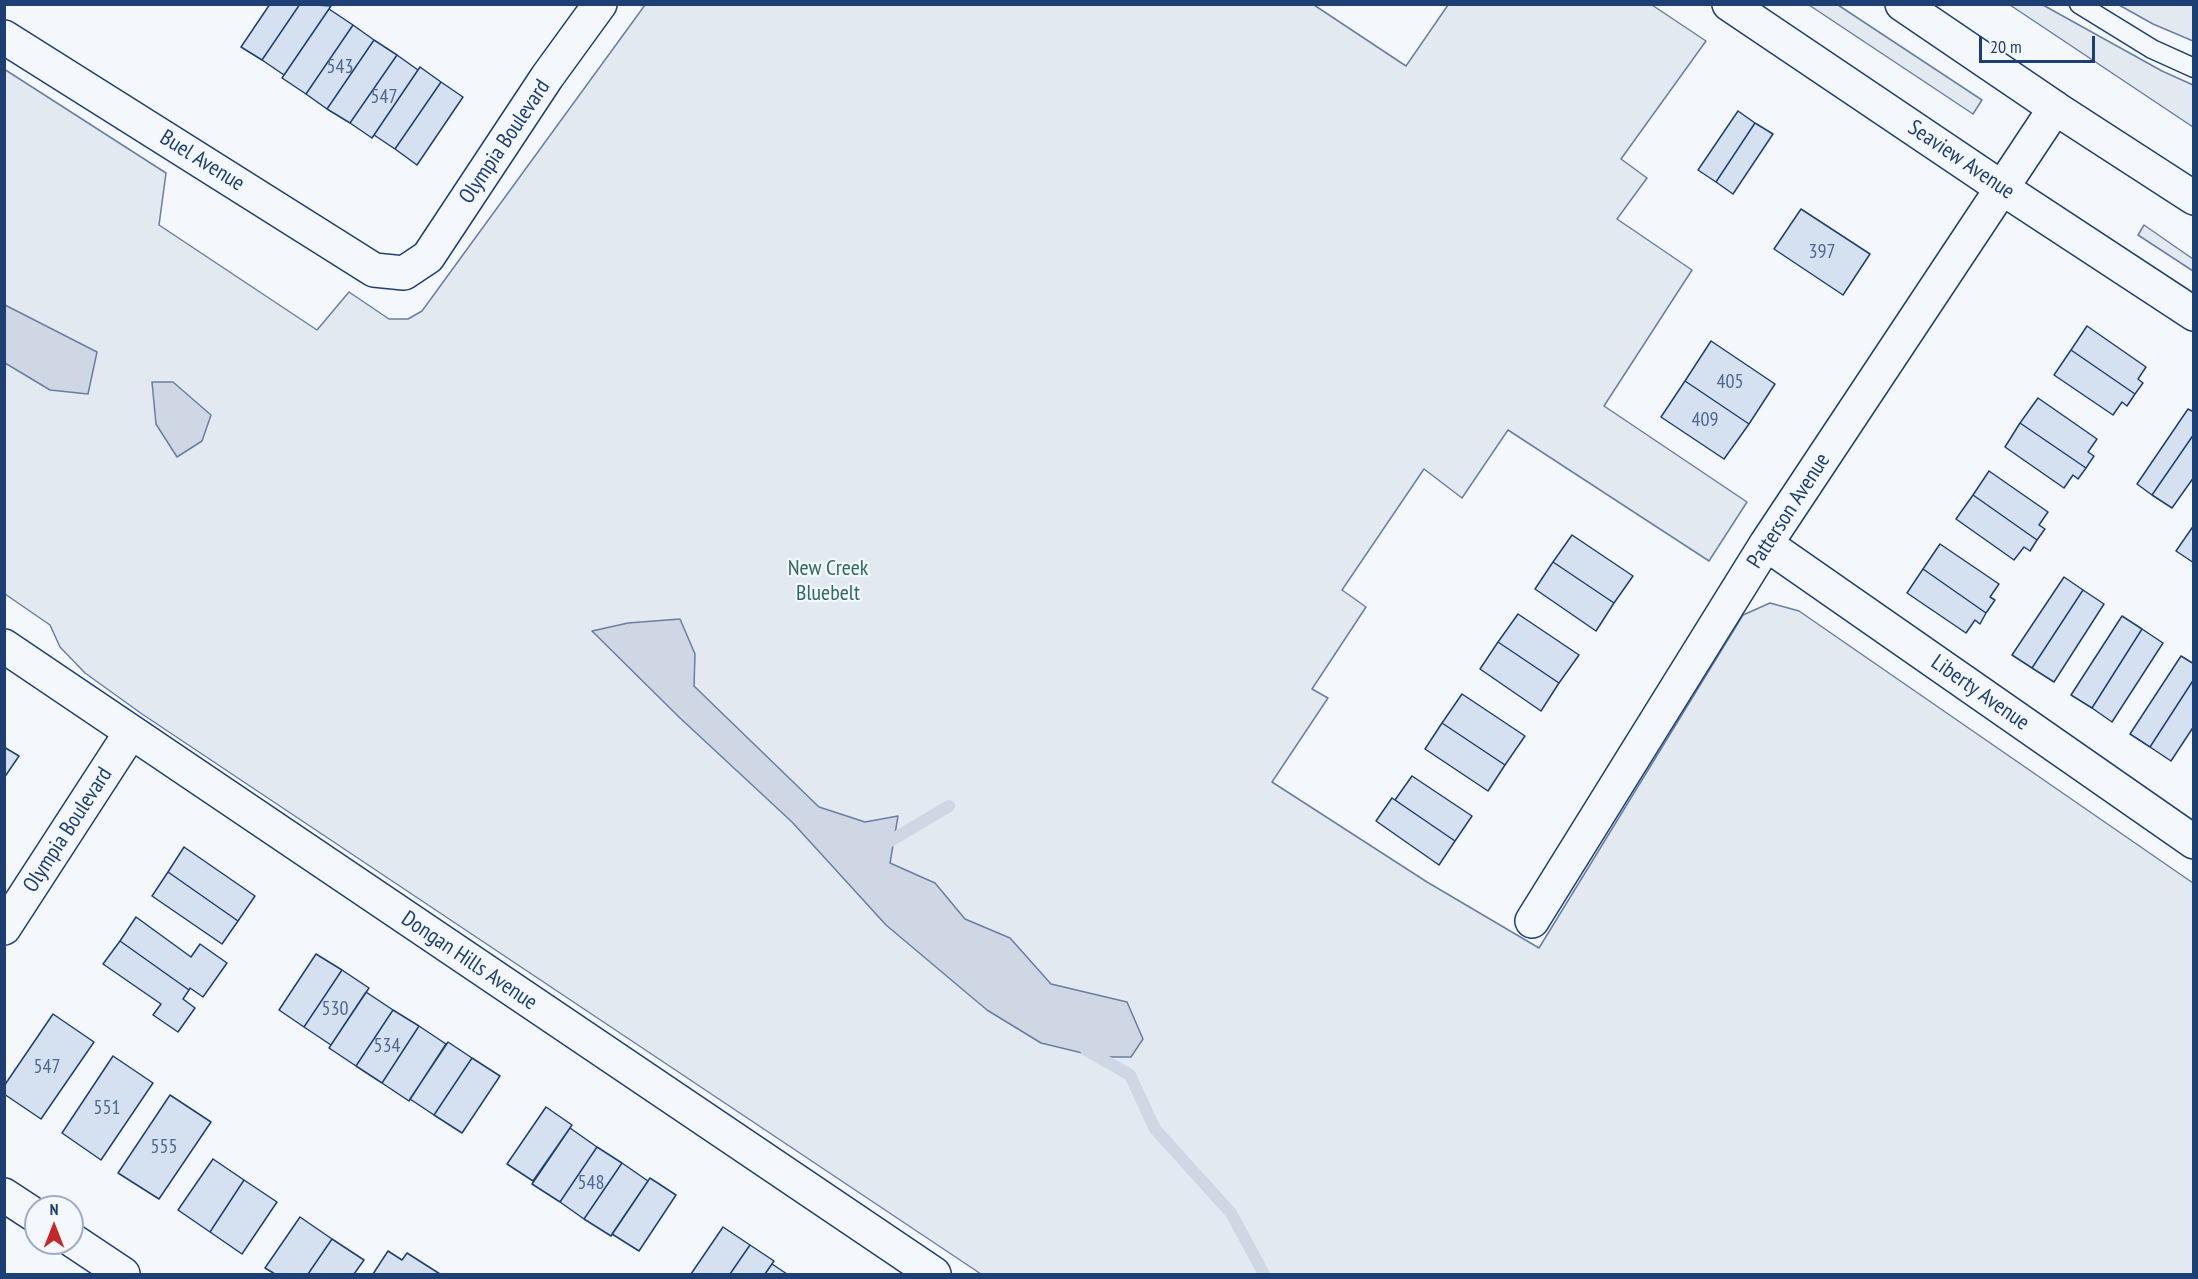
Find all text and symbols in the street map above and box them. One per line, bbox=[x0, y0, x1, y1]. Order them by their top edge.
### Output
scale bar bbox=[1982, 24, 2098, 62]
text: 20 m bbox=[1990, 35, 2022, 58]
house number: 543 bbox=[327, 55, 353, 79]
street label: Olympia Boulevard bbox=[454, 75, 556, 209]
house number: 547 bbox=[371, 85, 397, 109]
street label: Seaview Avenue bbox=[1903, 115, 2019, 205]
street label: Buel Avenue bbox=[155, 125, 249, 197]
house number: 397 bbox=[1809, 240, 1835, 264]
house number: 405 bbox=[1717, 370, 1743, 394]
house number: 409 bbox=[1692, 408, 1718, 432]
street label: Patterson Avenue bbox=[1742, 448, 1836, 574]
park label: New Creek Bluebelt bbox=[788, 556, 868, 608]
street label: Liberty Avenue bbox=[1926, 650, 2034, 736]
street label: Olympia Boulevard bbox=[18, 763, 118, 897]
street label: Dongan Hills Avenue bbox=[396, 906, 542, 1016]
house number: 530 bbox=[322, 997, 348, 1021]
house number: 534 bbox=[374, 1034, 400, 1058]
house number: 547 bbox=[34, 1055, 60, 1079]
house number: 551 bbox=[94, 1096, 120, 1120]
house number: 555 bbox=[151, 1135, 177, 1159]
house number: 548 bbox=[578, 1171, 604, 1195]
north arrow bbox=[24, 1195, 84, 1255]
text: N bbox=[50, 1199, 58, 1219]

